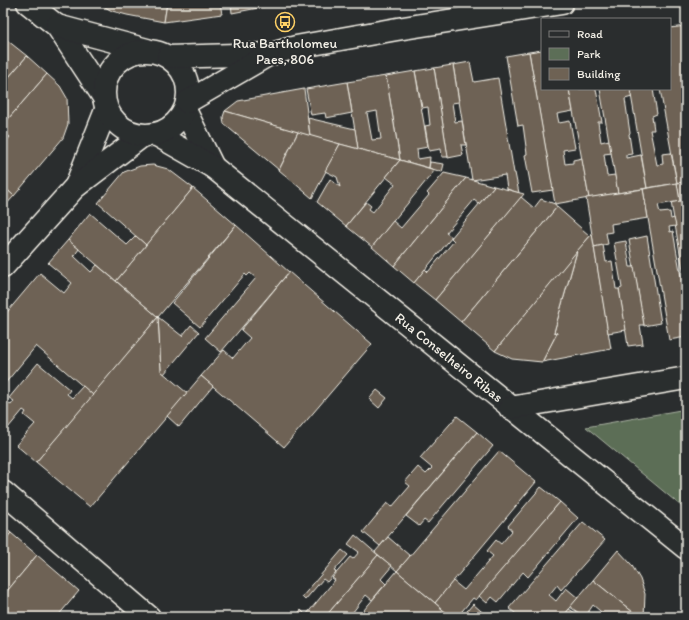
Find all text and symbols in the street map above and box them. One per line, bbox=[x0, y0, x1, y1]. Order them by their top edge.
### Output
bus stop icon: Rua Bartholomeu Paes, 806 bbox=[274, 11, 296, 33]
legend bbox=[541, 18, 671, 90]
text: Road bbox=[577, 27, 603, 41]
place label: Rua Bartholomeu Paes, 806 bbox=[233, 35, 338, 68]
text: Park bbox=[577, 47, 601, 61]
text: Building bbox=[577, 67, 621, 81]
street label: Rua Conselheiro Ribas bbox=[392, 309, 506, 406]

